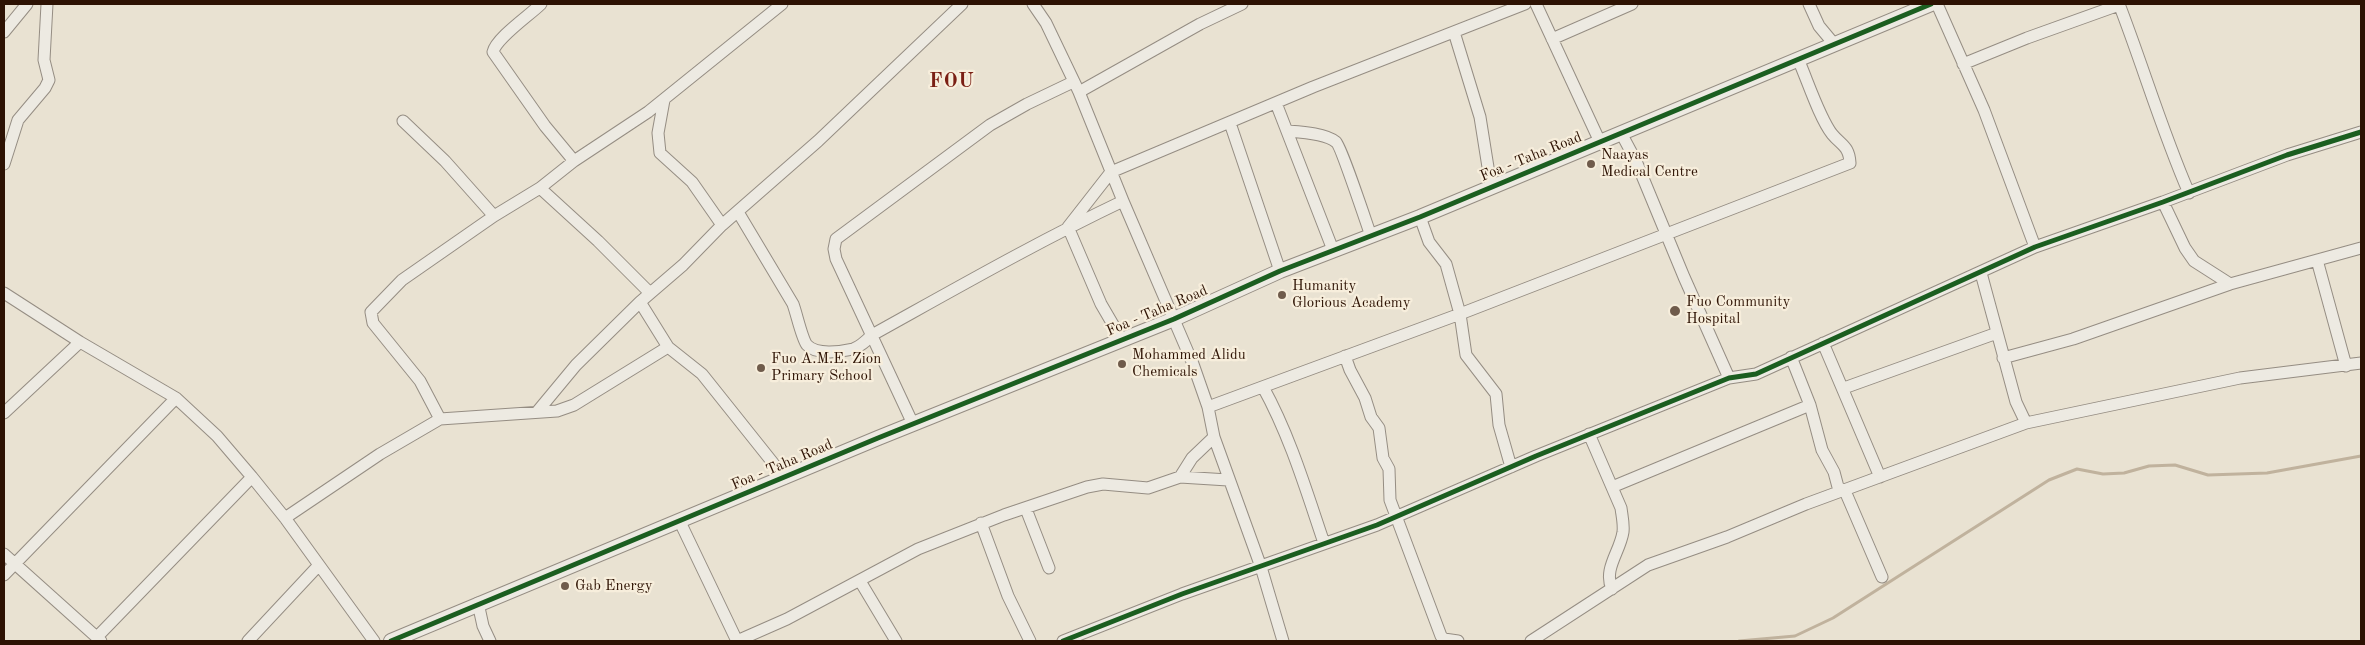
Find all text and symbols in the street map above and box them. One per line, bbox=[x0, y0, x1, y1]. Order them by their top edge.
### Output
district label: FOU bbox=[929, 70, 975, 94]
street label: Foa - Taha Road bbox=[1477, 128, 1585, 186]
place label: Naayas Medical Centre bbox=[1601, 146, 1698, 181]
marker: Naayas Medical Centre bbox=[1585, 158, 1597, 170]
place label: Humanity Glorious Academy bbox=[1292, 277, 1411, 312]
street label: Foa - Taha Road bbox=[1104, 282, 1210, 340]
marker: Humanity Glorious Academy bbox=[1276, 289, 1288, 301]
place label: Fuo Community Hospital bbox=[1686, 293, 1790, 328]
marker: Fuo Community Hospital bbox=[1668, 304, 1682, 318]
place label: Mohammed Alidu Chemicals bbox=[1132, 346, 1246, 381]
place label: Fuo A.M.E. Zion Primary School bbox=[771, 350, 881, 385]
marker: Mohammed Alidu Chemicals bbox=[1116, 358, 1128, 370]
marker: Fuo A.M.E. Zion Primary School bbox=[755, 362, 767, 374]
street label: Foa - Taha Road bbox=[729, 436, 835, 494]
place label: Gab Energy bbox=[575, 577, 653, 595]
marker: Gab Energy bbox=[559, 580, 571, 592]

